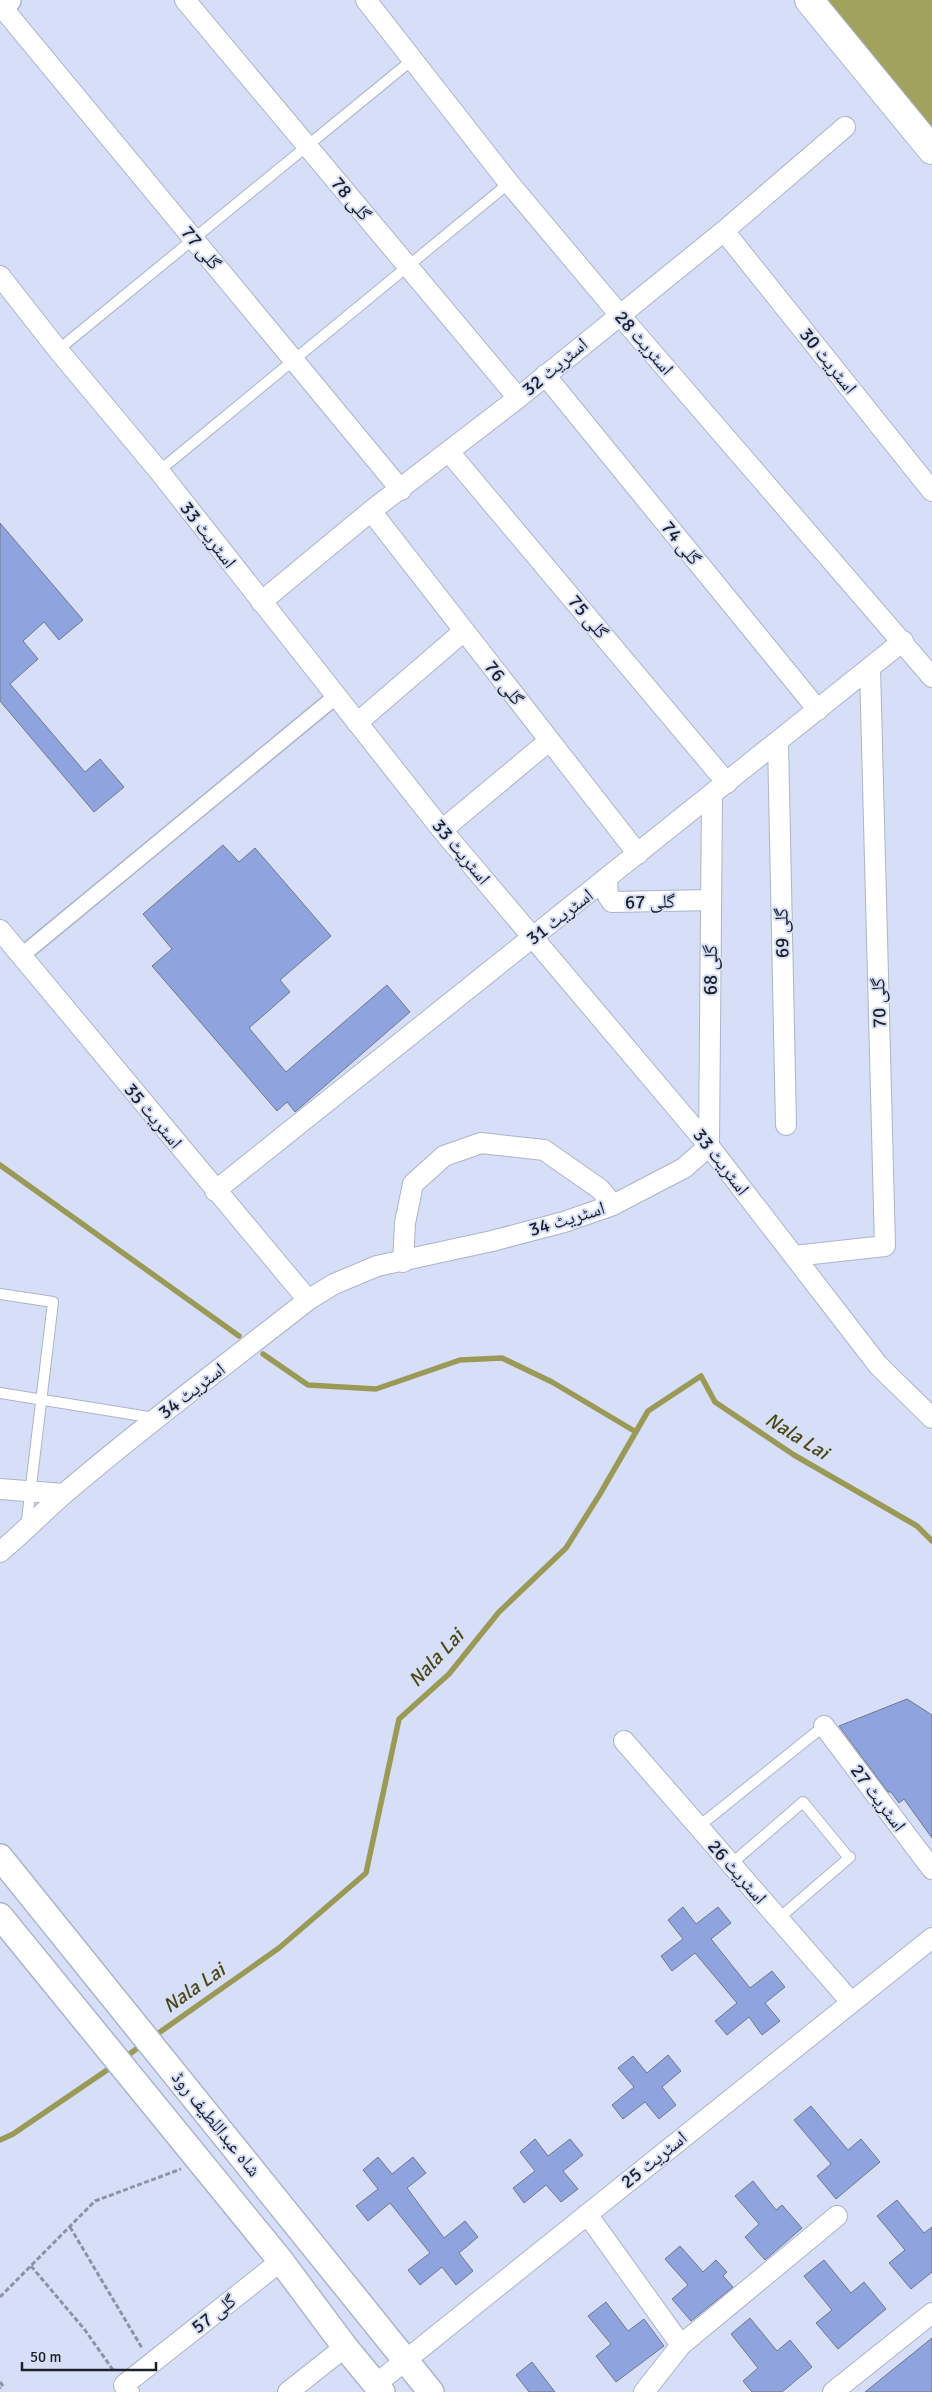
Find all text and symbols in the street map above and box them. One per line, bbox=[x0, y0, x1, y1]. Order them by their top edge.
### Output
street label: گلی 78 bbox=[326, 172, 376, 226]
street label: گلی 77 bbox=[176, 221, 226, 275]
street label: اسٹریٹ 28 bbox=[609, 306, 679, 380]
street label: اسٹریٹ 30 bbox=[794, 323, 862, 399]
street label: اسٹریٹ 32 bbox=[517, 333, 593, 401]
street label: اسٹریٹ 33 bbox=[174, 497, 242, 573]
street label: گلی 74 bbox=[656, 516, 706, 570]
street label: گلی 75 bbox=[563, 590, 613, 644]
street label: گلی 76 bbox=[479, 656, 529, 710]
street label: اسٹریٹ 33 bbox=[427, 814, 495, 890]
street label: اسٹریٹ 31 bbox=[522, 883, 598, 951]
street label: گلی 67 bbox=[625, 890, 675, 914]
street label: گلی 69 bbox=[770, 908, 794, 958]
street label: گلی 68 bbox=[699, 945, 723, 995]
street label: گلی 70 bbox=[866, 977, 892, 1029]
street label: اسٹریٹ 35 bbox=[119, 1078, 187, 1154]
street label: اسٹریٹ 33 bbox=[687, 1124, 755, 1200]
street label: اسٹریٹ 34 bbox=[526, 1196, 608, 1242]
street label: اسٹریٹ 34 bbox=[154, 1357, 230, 1425]
water label: Nala Lai bbox=[761, 1407, 835, 1466]
water label: Nala Lai bbox=[403, 1623, 470, 1692]
street label: اسٹریٹ 27 bbox=[845, 1760, 911, 1836]
street label: اسٹریٹ 26 bbox=[702, 1835, 772, 1909]
water label: Nala Lai bbox=[158, 1957, 231, 2018]
street label: شاہ عبداللطیف روڈ bbox=[166, 2066, 266, 2182]
street label: اسٹریٹ 25 bbox=[616, 2126, 692, 2194]
street label: گلی 57 bbox=[187, 2289, 241, 2339]
scale bar bbox=[22, 2340, 156, 2372]
text: 50 m bbox=[30, 2348, 61, 2366]

